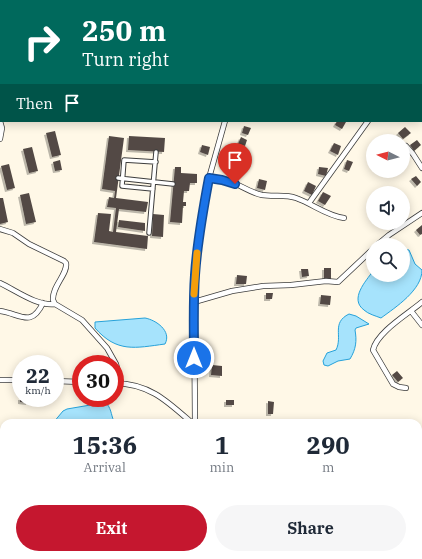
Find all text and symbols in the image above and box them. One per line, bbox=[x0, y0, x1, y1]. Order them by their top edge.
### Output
text: 250 m bbox=[82, 12, 166, 49]
icon: right bbox=[16, 16, 68, 68]
text: Turn right bbox=[82, 48, 169, 71]
icon: arrive bbox=[61, 92, 83, 114]
text: Then bbox=[16, 94, 53, 113]
north arrow bbox=[366, 134, 410, 178]
map controls bbox=[366, 134, 410, 282]
pin bbox=[218, 143, 252, 184]
icon: arrive bbox=[224, 149, 246, 171]
button: sound bbox=[366, 186, 410, 230]
button: search bbox=[366, 238, 410, 282]
position arrow bbox=[173, 337, 215, 379]
speed limit sign: 30 bbox=[72, 355, 124, 407]
text: 22 bbox=[26, 362, 50, 389]
text: km/h bbox=[25, 384, 51, 397]
text: 15:36 bbox=[72, 429, 137, 461]
text: 1 bbox=[215, 429, 229, 461]
text: 290 bbox=[307, 429, 350, 461]
text: Arrival bbox=[84, 459, 126, 476]
text: min bbox=[209, 459, 234, 476]
text: m bbox=[322, 459, 334, 476]
button: Exit bbox=[16, 505, 207, 551]
button: Share bbox=[215, 505, 406, 551]

